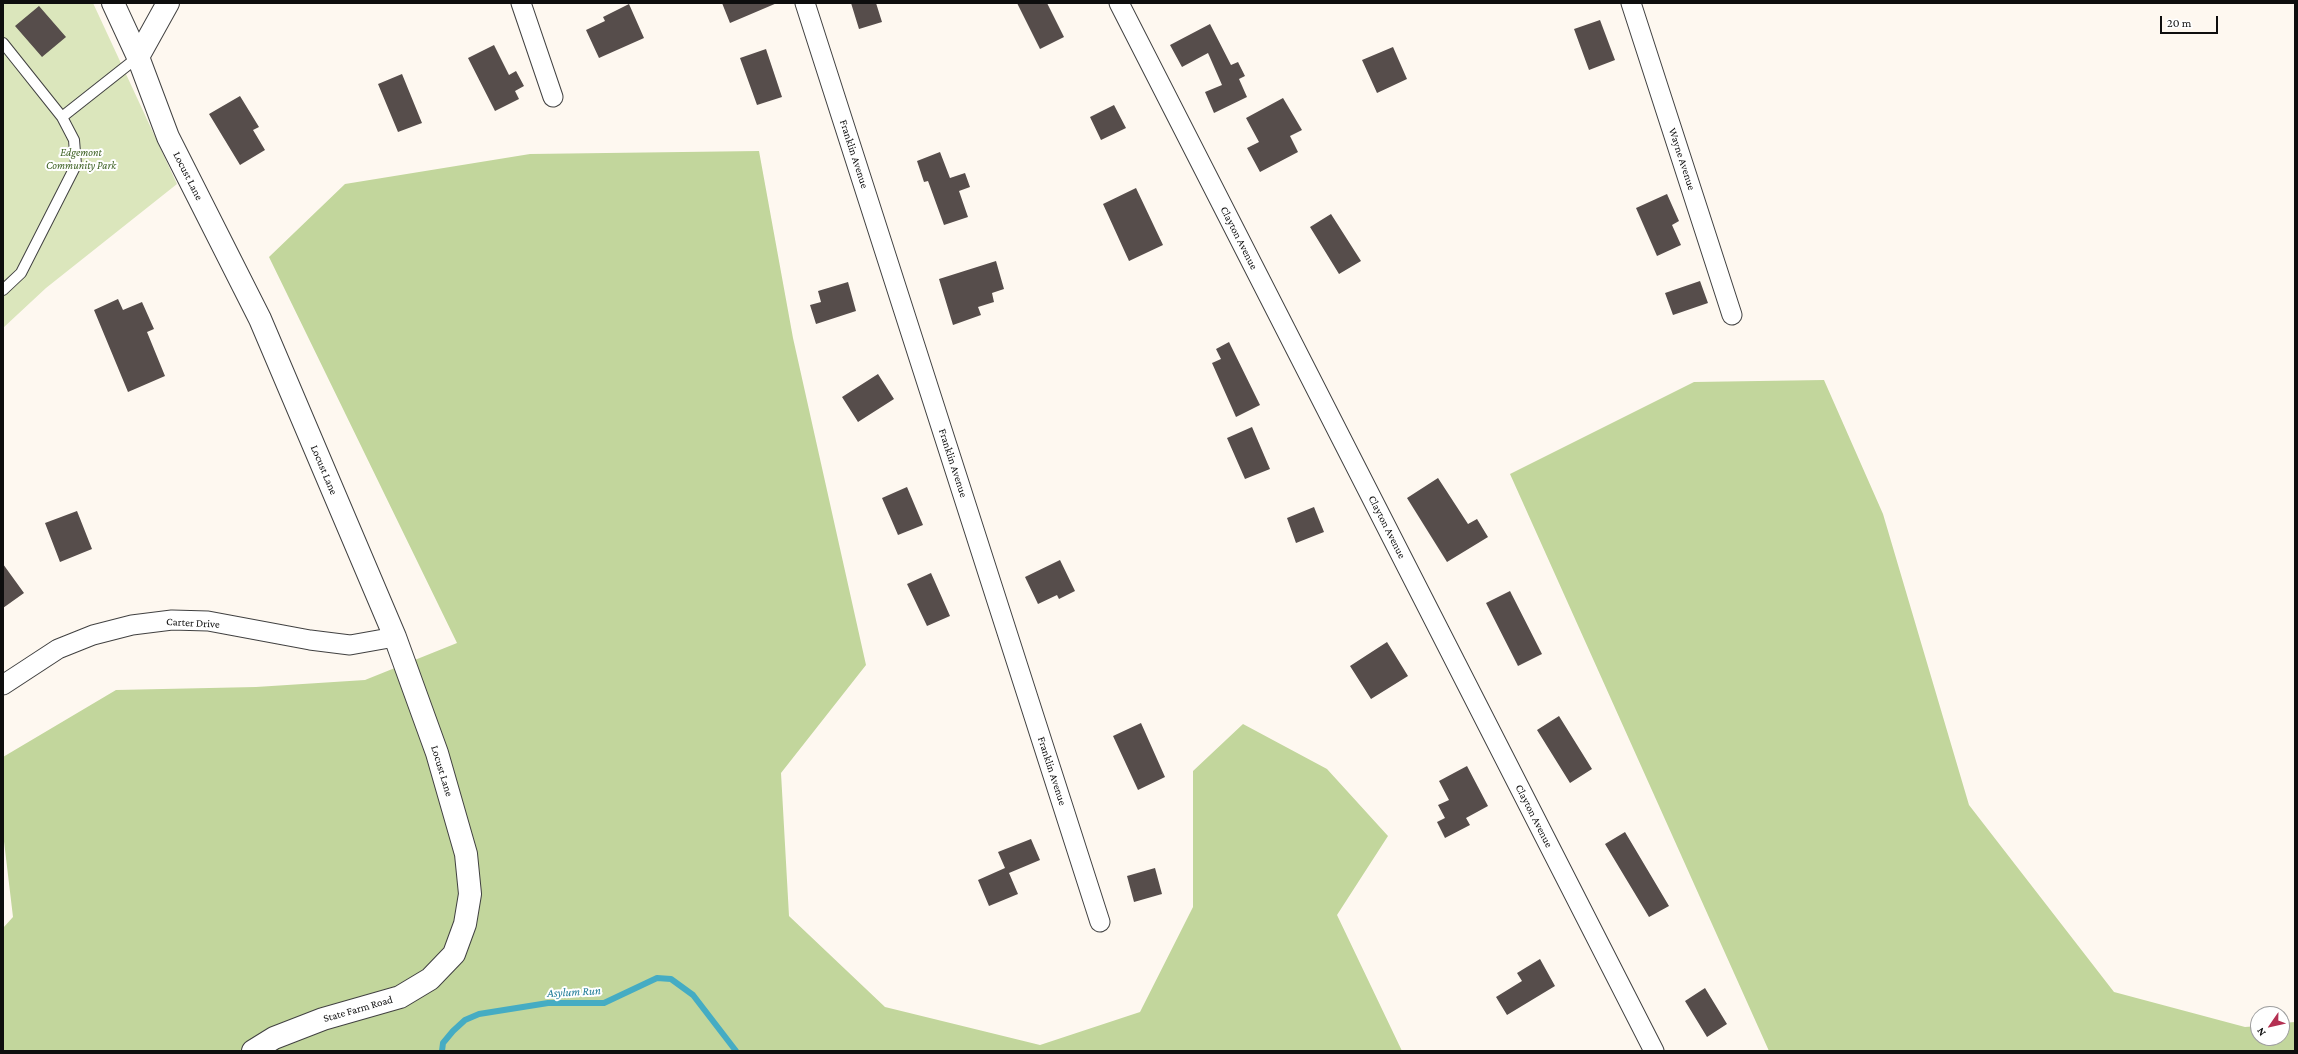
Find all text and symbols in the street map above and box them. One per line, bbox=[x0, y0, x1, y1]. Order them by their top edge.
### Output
scale bar bbox=[2162, 8, 2220, 34]
text: 20 m bbox=[2167, 16, 2191, 30]
street label: Franklin Avenue bbox=[837, 118, 871, 190]
street label: Wayne Avenue bbox=[1666, 126, 1698, 192]
park label: Edgemont Community Park bbox=[46, 146, 116, 172]
street label: Locust Lane bbox=[170, 150, 206, 202]
street label: Clayton Avenue bbox=[1217, 204, 1261, 272]
street label: Franklin Avenue bbox=[936, 427, 970, 499]
street label: Locust Lane bbox=[308, 443, 340, 497]
street label: Clayton Avenue bbox=[1365, 493, 1409, 561]
street label: Carter Drive bbox=[166, 615, 220, 631]
street label: Franklin Avenue bbox=[1035, 735, 1069, 807]
street label: Locust Lane bbox=[428, 744, 456, 798]
street label: Clayton Avenue bbox=[1512, 782, 1556, 850]
water label: Asylum Run bbox=[547, 983, 601, 1001]
street label: State Farm Road bbox=[322, 993, 394, 1025]
north arrow bbox=[2250, 1006, 2290, 1046]
text: N bbox=[2254, 1026, 2268, 1039]

